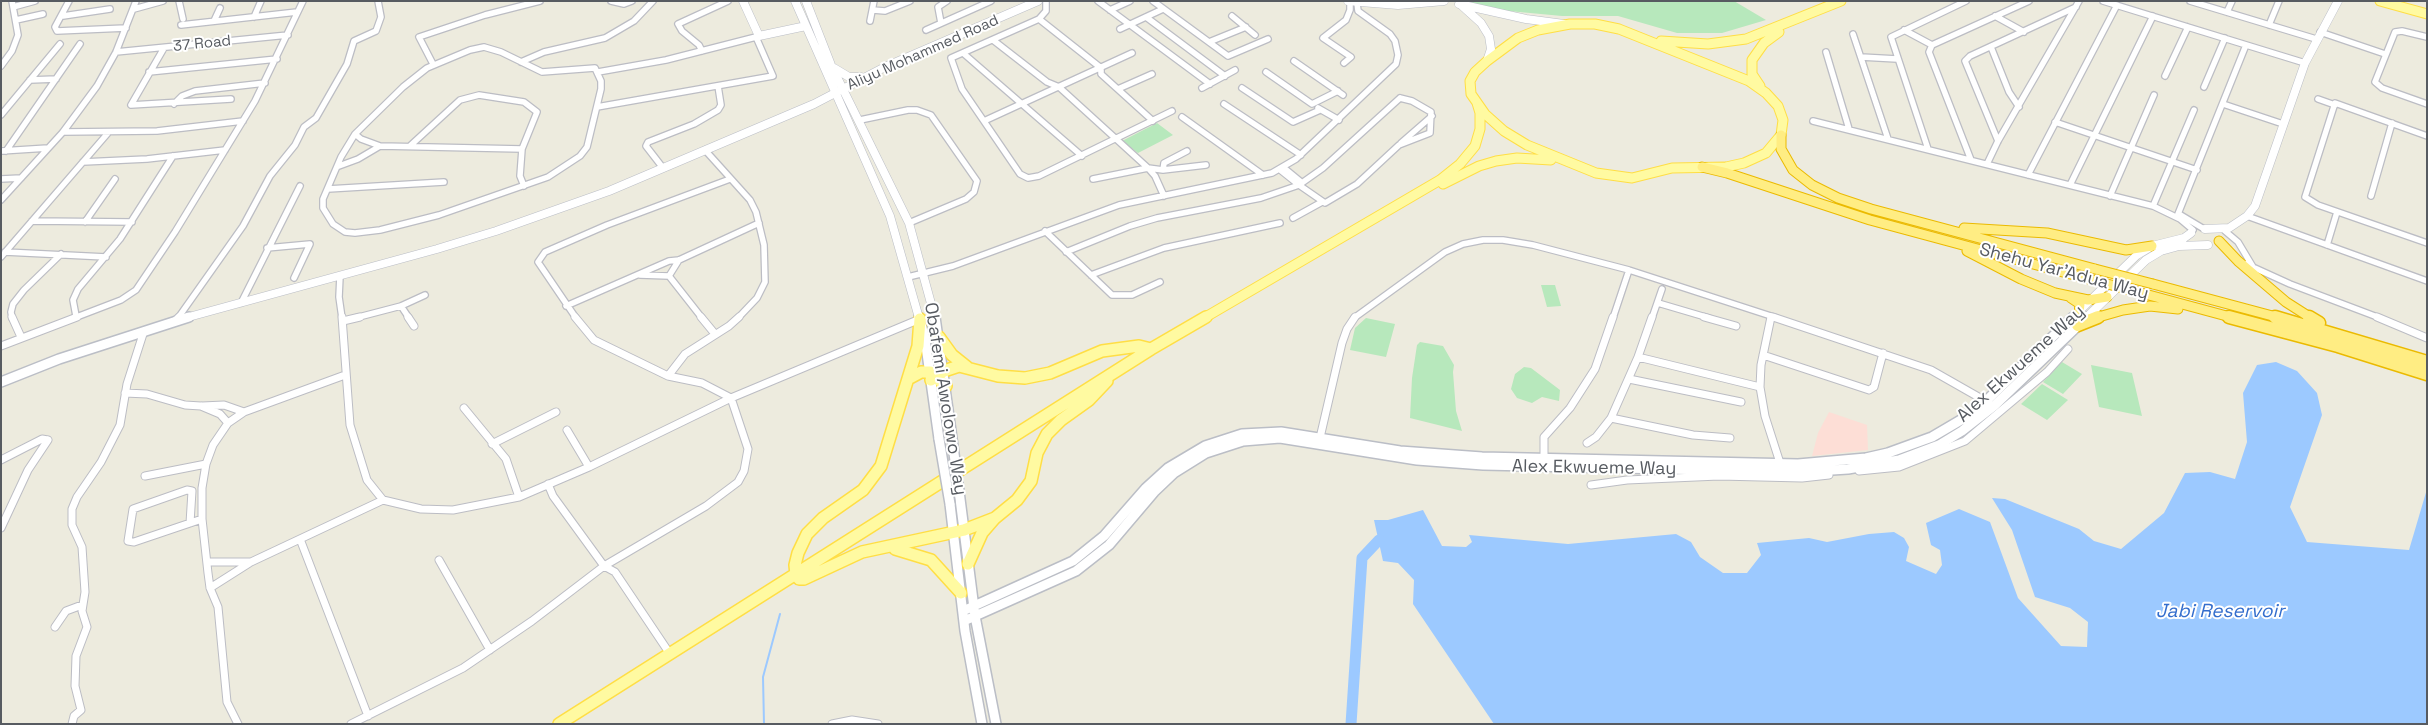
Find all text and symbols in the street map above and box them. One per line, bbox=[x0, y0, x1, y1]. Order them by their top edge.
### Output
street label: Aliyu Mohammed Road bbox=[844, 11, 1002, 95]
street label: 37 Road bbox=[172, 32, 232, 56]
street label: Shehu Yar'Adua Way bbox=[1977, 239, 2151, 305]
street label: Obafemi Awolowo Way bbox=[919, 301, 971, 497]
street label: Alex Ekwueme Way bbox=[1953, 301, 2089, 427]
street label: Alex Ekwueme Way bbox=[1512, 456, 1676, 480]
water label: Jabi Reservoir bbox=[2156, 601, 2284, 623]

